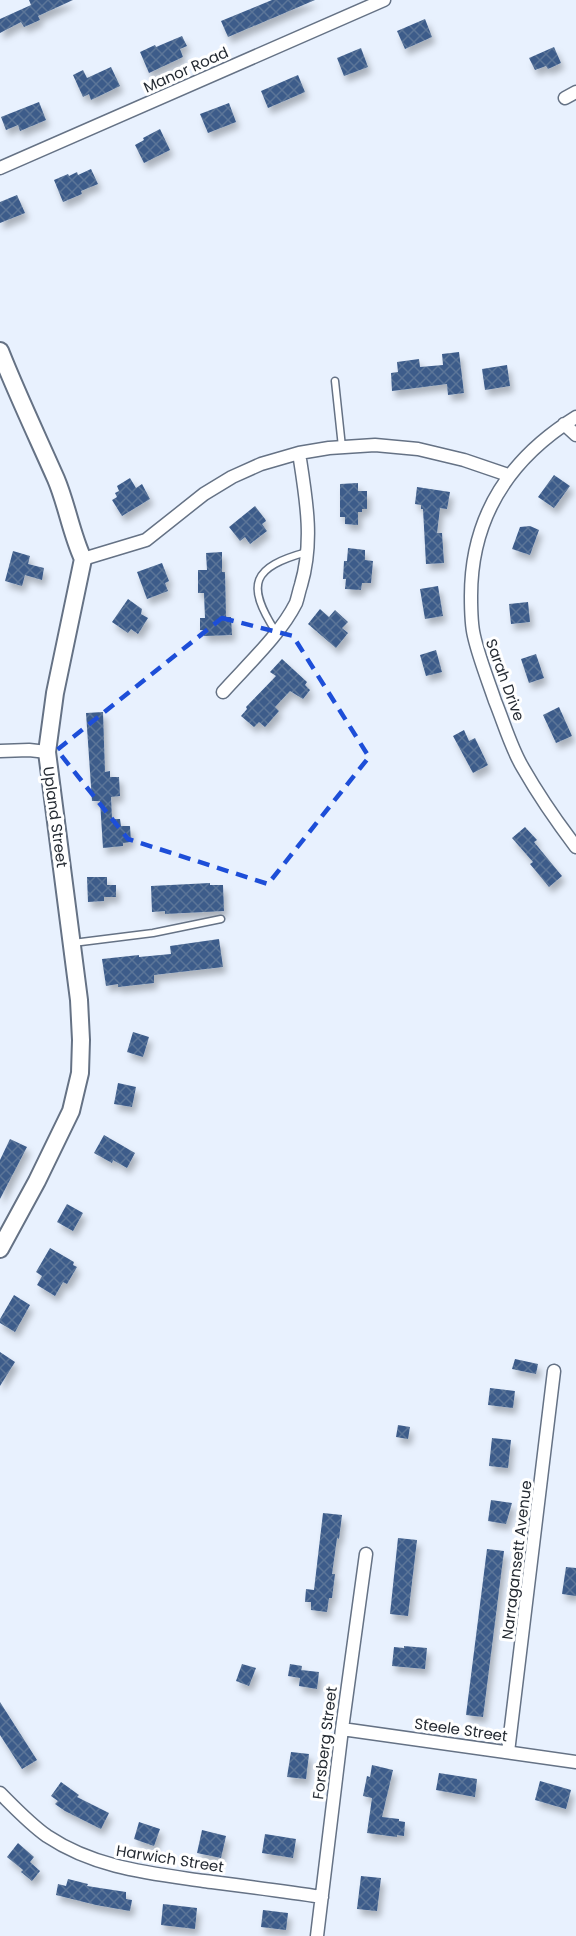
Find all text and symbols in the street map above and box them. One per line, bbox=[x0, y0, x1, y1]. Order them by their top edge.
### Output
street label: Manor Road bbox=[140, 41, 232, 98]
street label: Sarah Drive bbox=[481, 636, 530, 724]
street label: Upland Street bbox=[38, 765, 73, 869]
street label: Narragansett Avenue bbox=[496, 1479, 537, 1641]
street label: Forsberg Street bbox=[307, 1685, 342, 1801]
street label: Steele Street bbox=[413, 1713, 509, 1746]
street label: Harwich Street bbox=[115, 1840, 225, 1877]

